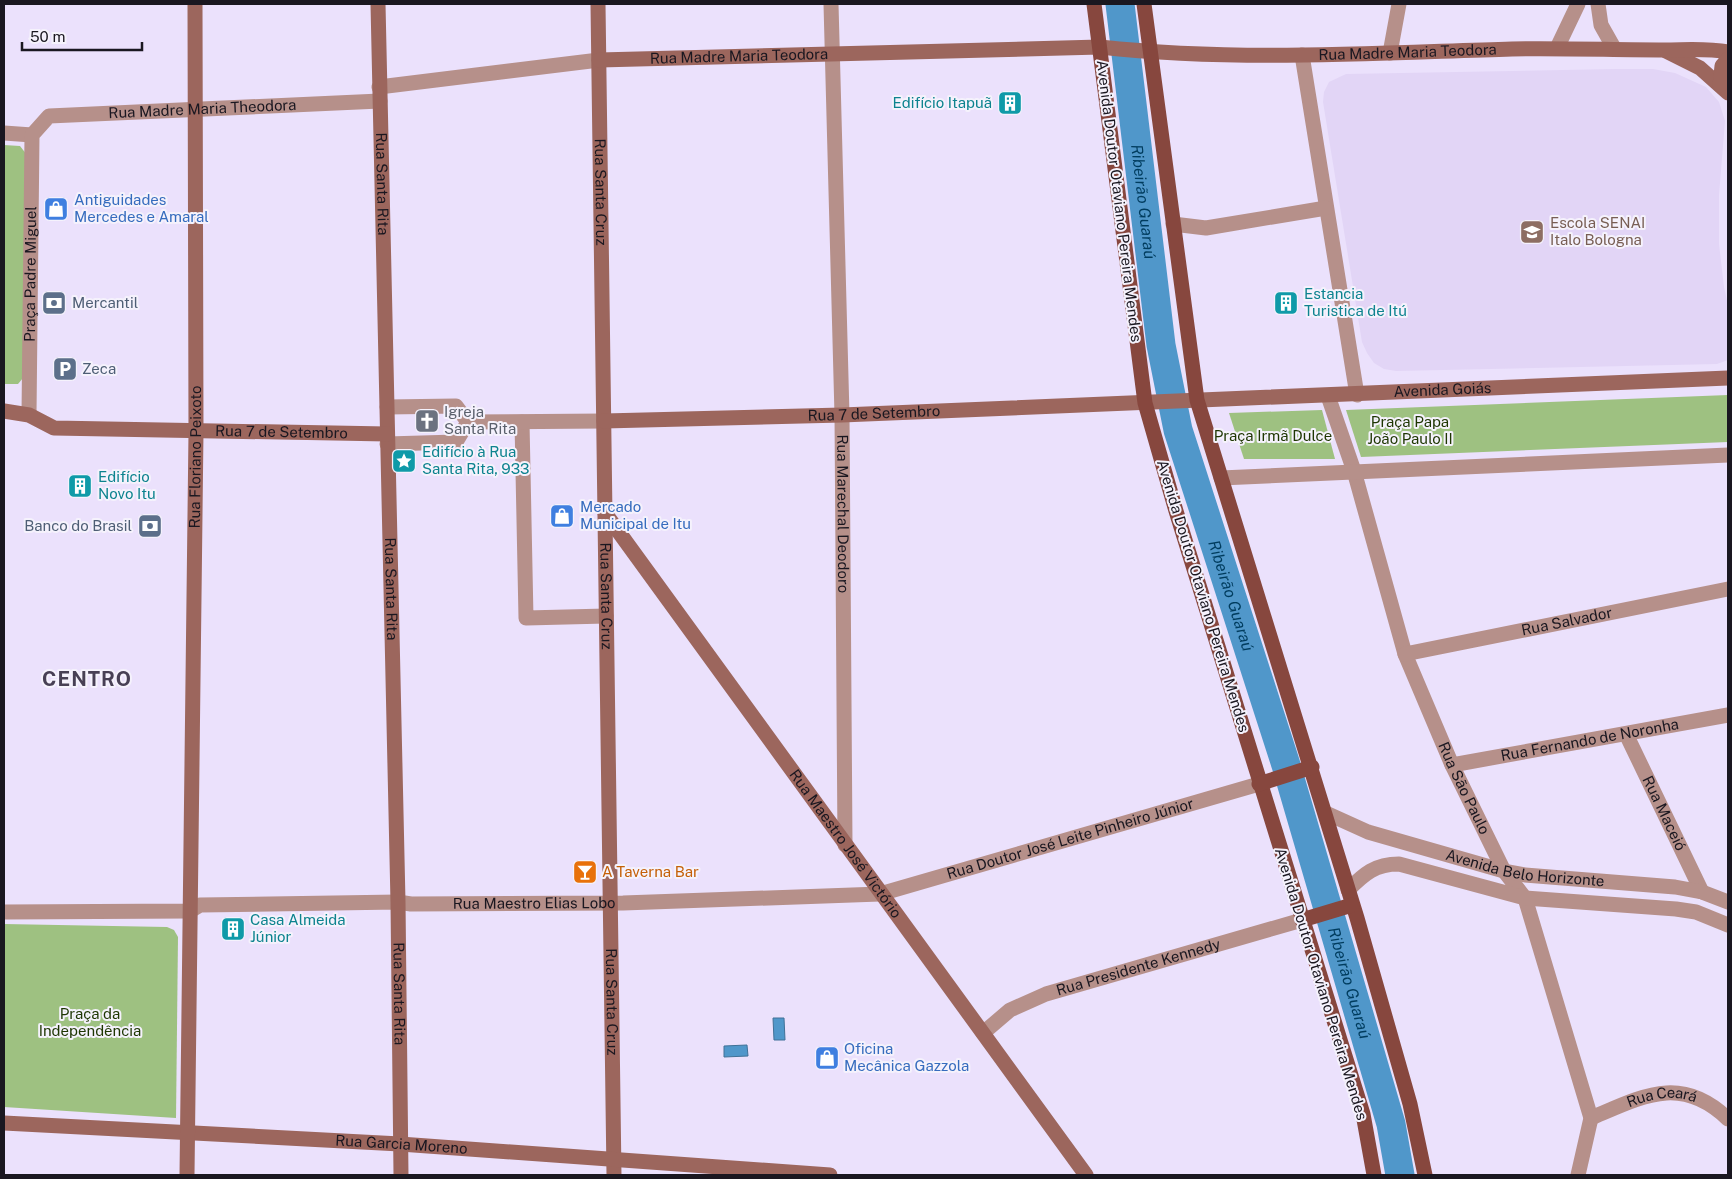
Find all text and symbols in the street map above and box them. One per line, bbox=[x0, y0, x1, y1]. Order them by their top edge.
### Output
scale bar bbox=[22, 20, 142, 52]
text: 50 m bbox=[30, 28, 65, 45]
street label: Rua Madre Maria Teodora bbox=[1318, 40, 1497, 63]
street label: Rua Madre Maria Teodora bbox=[650, 45, 828, 67]
street label: Avenida Doutor Otaviano Pereira Mendes bbox=[1094, 59, 1145, 343]
building icon: Edifício Itapuã bbox=[997, 90, 1023, 116]
place label: Edifício Itapuã bbox=[893, 94, 992, 111]
street label: Rua Madre Maria Theodora bbox=[108, 96, 297, 121]
street label: Rua Santa Rita bbox=[373, 132, 392, 236]
street label: Rua Santa Cruz bbox=[592, 138, 610, 246]
water label: Ribeirão Guaraú bbox=[1127, 143, 1160, 260]
place label: Antiguidades Mercedes e Amaral bbox=[74, 191, 209, 225]
shop icon: Antiguidades Mercedes e Amaral bbox=[43, 196, 69, 222]
street label: Praça Padre Miguel bbox=[21, 206, 39, 342]
place label: Escola SENAI Italo Bologna bbox=[1550, 214, 1645, 248]
school or university icon: Escola SENAI Italo Bologna bbox=[1519, 219, 1545, 245]
place label: Estancia Turistica de Itú bbox=[1304, 285, 1407, 319]
bank icon: Mercantil bbox=[41, 290, 67, 316]
building icon: Estancia Turistica de Itú bbox=[1273, 290, 1299, 316]
place label: Mercantil bbox=[72, 294, 138, 311]
parking icon: Zeca bbox=[52, 356, 78, 382]
place label: Zeca bbox=[82, 360, 116, 377]
street label: Avenida Goiás bbox=[1393, 379, 1492, 400]
street label: Rua Floriano Peixoto bbox=[186, 386, 204, 529]
street label: Rua 7 de Setembro bbox=[807, 402, 941, 424]
place label: Igreja Santa Rita bbox=[444, 403, 516, 437]
church icon: Igreja Santa Rita bbox=[414, 408, 440, 434]
park label: Praça Papa João Paulo II bbox=[1367, 413, 1453, 447]
street label: Rua 7 de Setembro bbox=[215, 422, 348, 441]
park label: Praça Irmã Dulce bbox=[1214, 427, 1332, 444]
street label: Rua Marechal Deodoro bbox=[834, 434, 852, 593]
place label: Edifício à Rua Santa Rita, 933 bbox=[422, 443, 529, 477]
place icon: Edifício à Rua Santa Rita, 933 bbox=[391, 448, 417, 474]
street label: Avenida Doutor Otaviano Pereira Mendes bbox=[1154, 458, 1253, 734]
place label: Edifício Novo Itu bbox=[98, 468, 156, 502]
building icon: Edifício Novo Itu bbox=[67, 473, 93, 499]
place label: Mercado Municipal de Itu bbox=[580, 498, 691, 532]
shop icon: Mercado Municipal de Itu bbox=[549, 503, 575, 529]
bank icon: Banco do Brasil bbox=[137, 513, 163, 539]
place label: Banco do Brasil bbox=[24, 517, 132, 534]
street label: Rua Santa Rita bbox=[382, 537, 401, 641]
water label: Ribeirão Guaraú bbox=[1204, 538, 1258, 654]
street label: Rua Santa Cruz bbox=[597, 542, 616, 650]
street label: Rua Salvador bbox=[1520, 604, 1614, 638]
district label: CENTRO bbox=[42, 667, 132, 691]
street label: Rua Fernando de Noronha bbox=[1499, 715, 1680, 764]
street label: Rua São Paulo bbox=[1435, 739, 1494, 837]
street label: Rua Maestro José Victório bbox=[786, 766, 905, 921]
street label: Rua Maceió bbox=[1639, 773, 1690, 853]
street label: Rua Doutor José Leite Pinheiro Júnior bbox=[945, 794, 1196, 882]
street label: Avenida Doutor Otaviano Pereira Mendes bbox=[1272, 846, 1371, 1122]
street label: Avenida Belo Horizonte bbox=[1444, 846, 1605, 889]
bar icon: A Taverna Bar bbox=[572, 859, 598, 885]
place label: A Taverna Bar bbox=[602, 863, 699, 880]
street label: Rua Maestro Elias Lobo bbox=[453, 894, 616, 912]
place label: Casa Almeida Júnior bbox=[250, 911, 346, 945]
building icon: Casa Almeida Júnior bbox=[220, 916, 246, 942]
water label: Ribeirão Guaraú bbox=[1324, 925, 1375, 1041]
street label: Rua Presidente Kennedy bbox=[1054, 935, 1222, 999]
street label: Rua Santa Rita bbox=[390, 942, 409, 1045]
street label: Rua Santa Cruz bbox=[603, 948, 621, 1056]
park label: Praça da Independência bbox=[39, 1005, 141, 1039]
place label: Oficina Mecânica Gazzola bbox=[844, 1040, 969, 1074]
shop icon: Oficina Mecânica Gazzola bbox=[814, 1045, 840, 1071]
street label: Rua Ceará bbox=[1624, 1084, 1700, 1110]
street label: Rua Garcia Moreno bbox=[335, 1132, 468, 1157]

